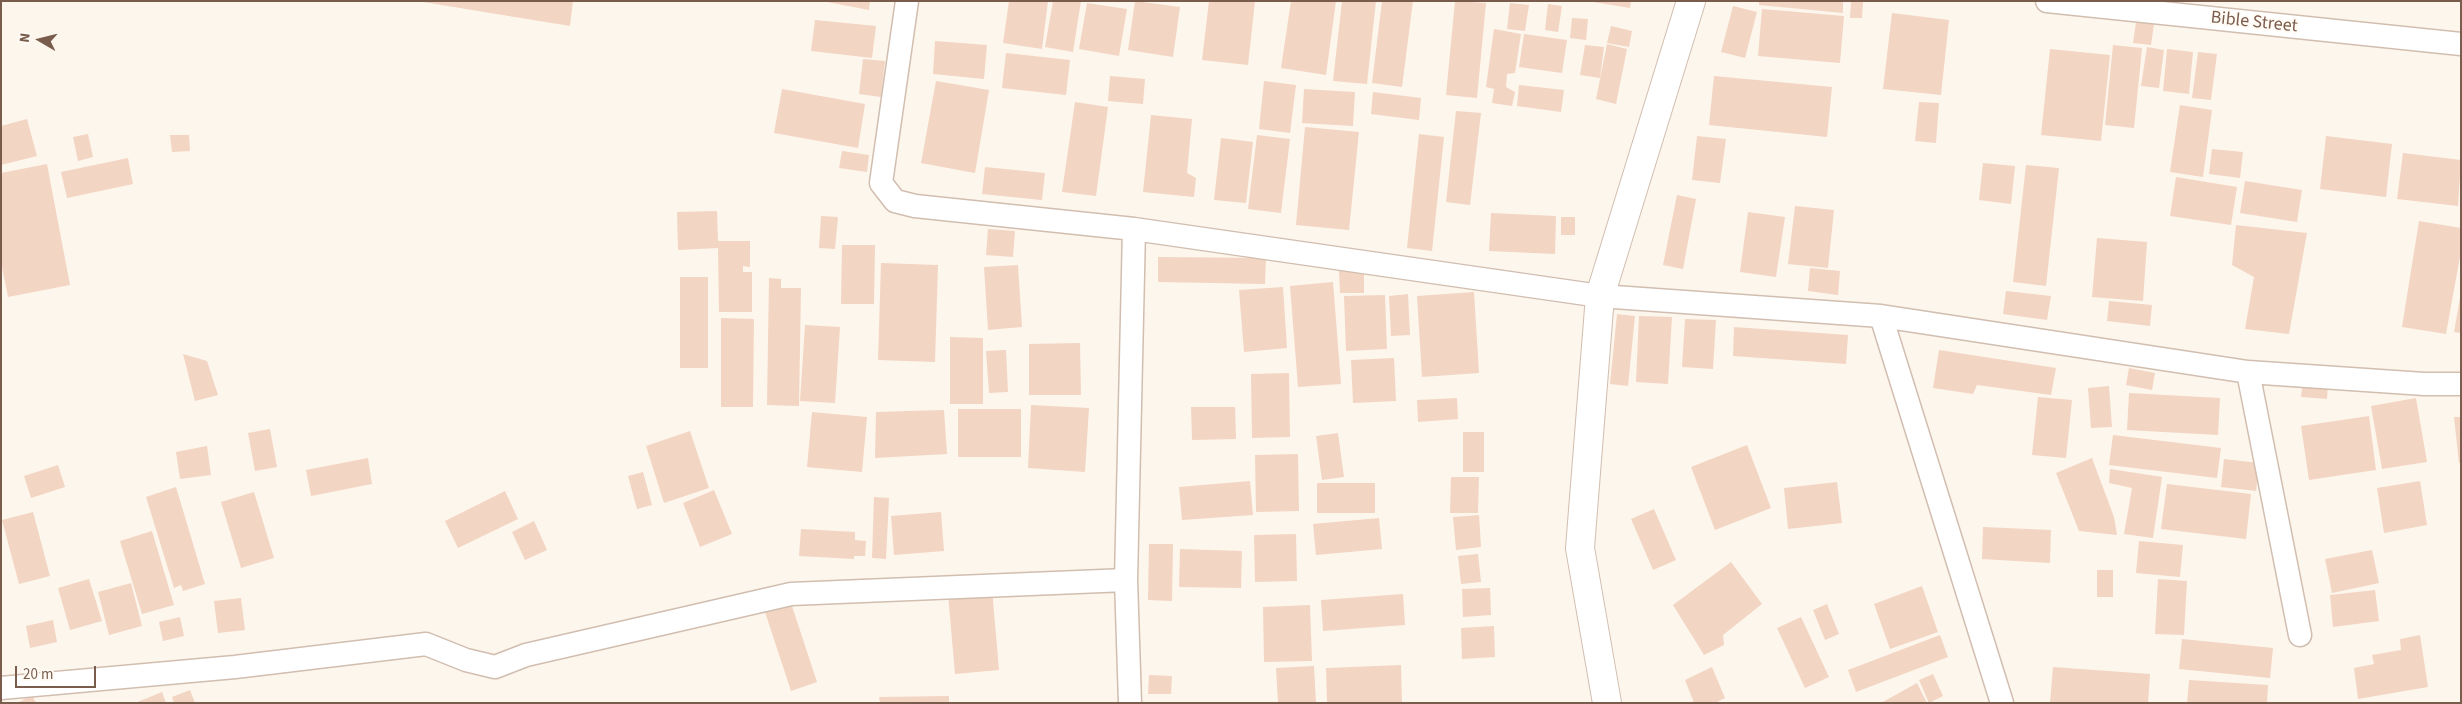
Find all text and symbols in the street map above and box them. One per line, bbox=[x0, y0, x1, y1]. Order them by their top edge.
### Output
street label: Bible Street bbox=[2210, 8, 2298, 38]
north arrow bbox=[15, 15, 65, 65]
text: N bbox=[15, 32, 36, 44]
scale bar bbox=[18, 656, 99, 688]
text: 20 m bbox=[23, 664, 53, 685]

